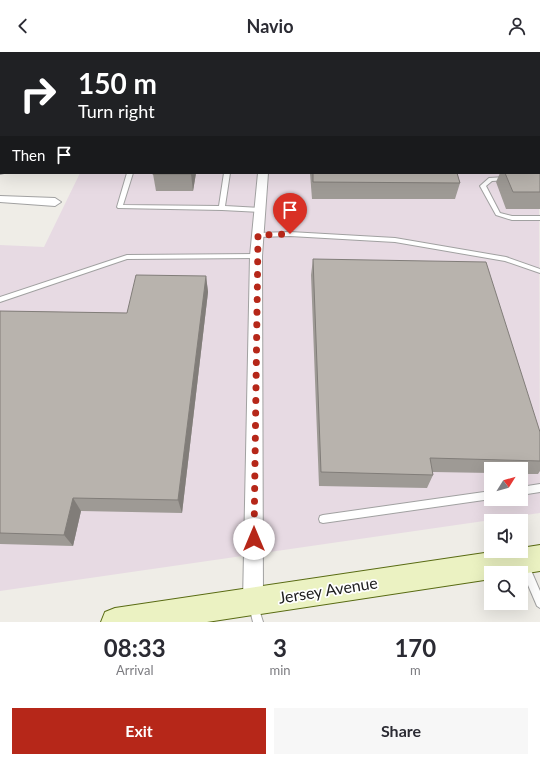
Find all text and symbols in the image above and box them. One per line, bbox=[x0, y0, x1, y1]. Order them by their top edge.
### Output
icon: back bbox=[12, 15, 34, 37]
text: Navio bbox=[247, 15, 293, 37]
icon: person bbox=[506, 15, 528, 37]
text: 150 m bbox=[78, 66, 157, 100]
icon: right bbox=[12, 68, 64, 120]
text: Turn right bbox=[78, 100, 155, 122]
icon: arrive bbox=[53, 144, 75, 166]
text: Then bbox=[12, 146, 45, 164]
pin bbox=[273, 193, 307, 234]
icon: arrive bbox=[279, 199, 301, 221]
north arrow bbox=[484, 462, 528, 506]
map controls bbox=[484, 462, 528, 610]
button: sound bbox=[484, 514, 528, 558]
position arrow bbox=[233, 518, 275, 560]
button: search bbox=[484, 566, 528, 610]
street label: Jersey Avenue bbox=[277, 572, 379, 607]
text: 08:33 bbox=[104, 633, 166, 662]
text: 3 bbox=[273, 633, 287, 662]
text: 170 bbox=[394, 633, 436, 662]
text: Arrival bbox=[116, 662, 153, 678]
text: min bbox=[270, 662, 291, 678]
text: m bbox=[410, 662, 421, 678]
button: Exit bbox=[12, 708, 266, 754]
button: Share bbox=[274, 708, 528, 754]

